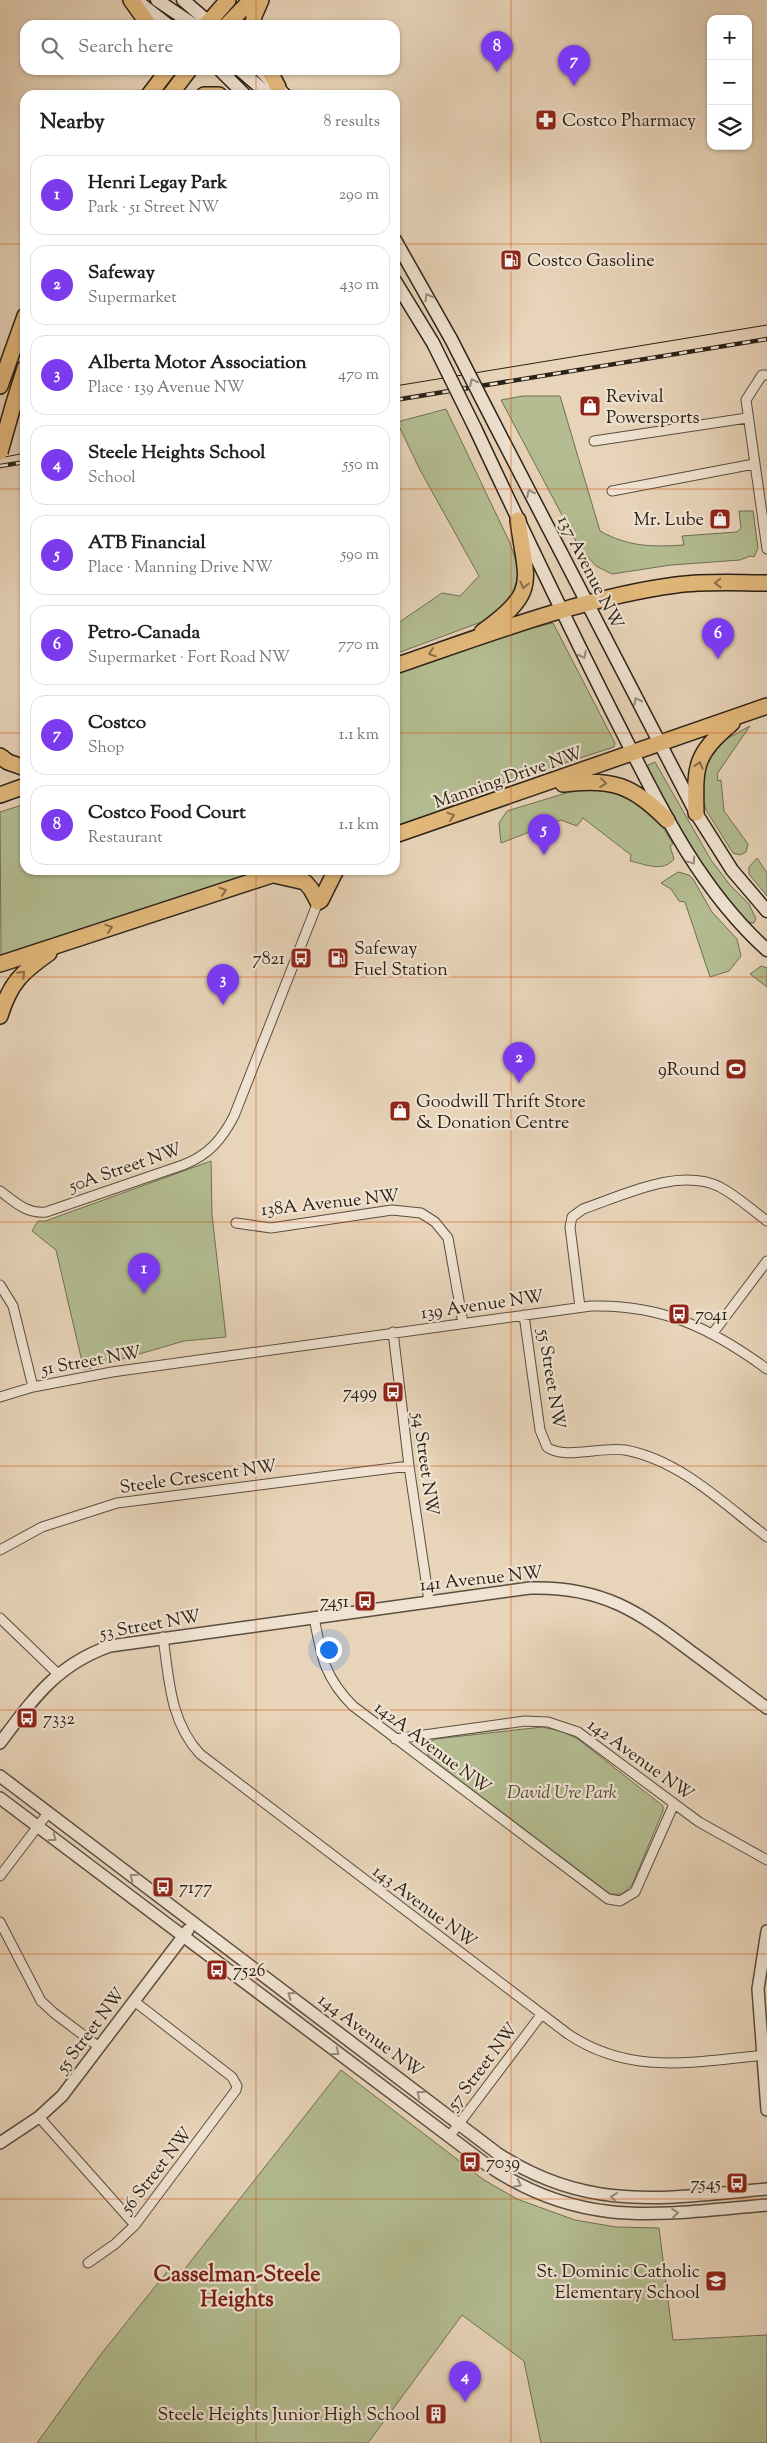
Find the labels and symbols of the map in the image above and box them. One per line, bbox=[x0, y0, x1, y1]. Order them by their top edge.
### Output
pin: 8 bbox=[481, 31, 513, 72]
pin: 7 bbox=[558, 45, 590, 86]
pharmacy icon: Costco Pharmacy bbox=[534, 108, 558, 132]
place label: Costco Pharmacy bbox=[562, 109, 696, 135]
fuel station icon: Costco Gasoline bbox=[499, 248, 523, 272]
place label: Costco Gasoline bbox=[527, 249, 655, 275]
one-way arrow bbox=[424, 293, 434, 302]
one-way arrow bbox=[469, 379, 479, 388]
place label: Revival Powersports bbox=[606, 385, 700, 432]
shop icon: Revival Powersports bbox=[578, 394, 602, 418]
one-way arrow bbox=[526, 489, 536, 498]
shop icon: Mr. Lube bbox=[708, 507, 732, 531]
place label: Mr. Lube bbox=[633, 508, 704, 534]
street label: 137 Avenue NW bbox=[549, 512, 629, 634]
one-way arrow bbox=[714, 578, 722, 588]
one-way arrow bbox=[519, 581, 530, 590]
pin: 6 bbox=[702, 618, 734, 659]
one-way arrow bbox=[429, 647, 437, 657]
one-way arrow bbox=[577, 650, 587, 659]
one-way arrow bbox=[633, 697, 643, 706]
street label: Manning Drive NW bbox=[431, 741, 587, 817]
one-way arrow bbox=[693, 761, 703, 770]
one-way arrow bbox=[599, 777, 607, 788]
one-way arrow bbox=[446, 812, 455, 822]
pin: 5 bbox=[528, 814, 560, 855]
one-way arrow bbox=[686, 856, 695, 865]
one-way arrow bbox=[219, 887, 227, 897]
one-way arrow bbox=[104, 924, 112, 934]
place label: Safeway Fuel Station bbox=[354, 937, 448, 984]
bus stop icon: 7821 bbox=[289, 946, 313, 970]
fuel station icon: Safeway Fuel Station bbox=[326, 946, 350, 970]
place label: 7821 bbox=[253, 947, 285, 973]
pin: 3 bbox=[207, 964, 239, 1005]
one-way arrow bbox=[16, 971, 25, 980]
pin: 2 bbox=[503, 1042, 535, 1083]
sports icon: 9Round bbox=[724, 1057, 748, 1081]
place label: 9Round bbox=[658, 1058, 720, 1084]
place label: Goodwill Thrift Store & Donation Centre bbox=[416, 1090, 586, 1137]
shop icon: Goodwill Thrift Store & Donation Centre bbox=[388, 1099, 412, 1123]
street label: 50A Street NW bbox=[65, 1137, 186, 1201]
street label: 138A Avenue NW bbox=[260, 1184, 401, 1224]
pin: 1 bbox=[128, 1253, 160, 1294]
street label: 139 Avenue NW bbox=[419, 1284, 546, 1327]
bus stop icon: 7041 bbox=[667, 1302, 691, 1326]
place label: 7041 bbox=[695, 1303, 728, 1329]
street label: 55 Street NW bbox=[529, 1326, 571, 1431]
street label: 51 Street NW bbox=[38, 1340, 143, 1384]
bus stop icon: 7499 bbox=[381, 1380, 405, 1404]
place label: 7499 bbox=[343, 1381, 377, 1407]
street label: 54 Street NW bbox=[404, 1410, 444, 1517]
street label: Steele Crescent NW bbox=[118, 1454, 279, 1502]
street label: 141 Avenue NW bbox=[418, 1561, 544, 1599]
bus stop icon: 7451 bbox=[353, 1589, 377, 1613]
place label: 7451 bbox=[320, 1590, 349, 1616]
street label: 53 Street NW bbox=[97, 1604, 203, 1648]
your location bbox=[316, 1637, 342, 1663]
street label: 142A Avenue NW bbox=[368, 1696, 496, 1801]
bus stop icon: 7332 bbox=[15, 1706, 39, 1730]
place label: 7332 bbox=[43, 1707, 76, 1733]
street label: 142 Avenue NW bbox=[581, 1713, 698, 1808]
park label: David Ure Park bbox=[507, 1781, 617, 1807]
one-way arrow bbox=[47, 1833, 56, 1841]
street label: 143 Avenue NW bbox=[366, 1860, 481, 1955]
one-way arrow bbox=[129, 1874, 139, 1883]
bus stop icon: 7177 bbox=[151, 1875, 175, 1899]
place label: 7177 bbox=[179, 1876, 212, 1902]
bus stop icon: 7526 bbox=[205, 1958, 229, 1982]
place label: 7526 bbox=[233, 1959, 266, 1985]
street label: 55 Street NW bbox=[50, 1983, 132, 2080]
street label: 144 Avenue NW bbox=[311, 1988, 428, 2085]
one-way arrow bbox=[288, 1993, 297, 2001]
street label: 57 Street NW bbox=[441, 2018, 525, 2117]
one-way arrow bbox=[330, 2046, 340, 2055]
one-way arrow bbox=[416, 2091, 426, 2100]
street label: 56 Street NW bbox=[115, 2122, 200, 2221]
bus stop icon: 7039 bbox=[458, 2150, 482, 2174]
place label: 7039 bbox=[486, 2151, 520, 2177]
bus stop icon: 7545 bbox=[725, 2171, 749, 2195]
place label: 7545 bbox=[691, 2172, 721, 2198]
one-way arrow bbox=[512, 2178, 521, 2188]
one-way arrow bbox=[609, 2192, 617, 2203]
one-way arrow bbox=[671, 2208, 679, 2219]
district label: Casselman-Steele Heights bbox=[154, 2260, 320, 2317]
place label: St. Dominic Catholic Elementary School bbox=[536, 2260, 700, 2307]
school or university icon: St. Dominic Catholic Elementary School bbox=[704, 2269, 728, 2293]
pin: 4 bbox=[449, 2361, 481, 2402]
building icon: Steele Heights Junior High School bbox=[424, 2402, 448, 2426]
place label: Steele Heights Junior High School bbox=[158, 2403, 420, 2429]

